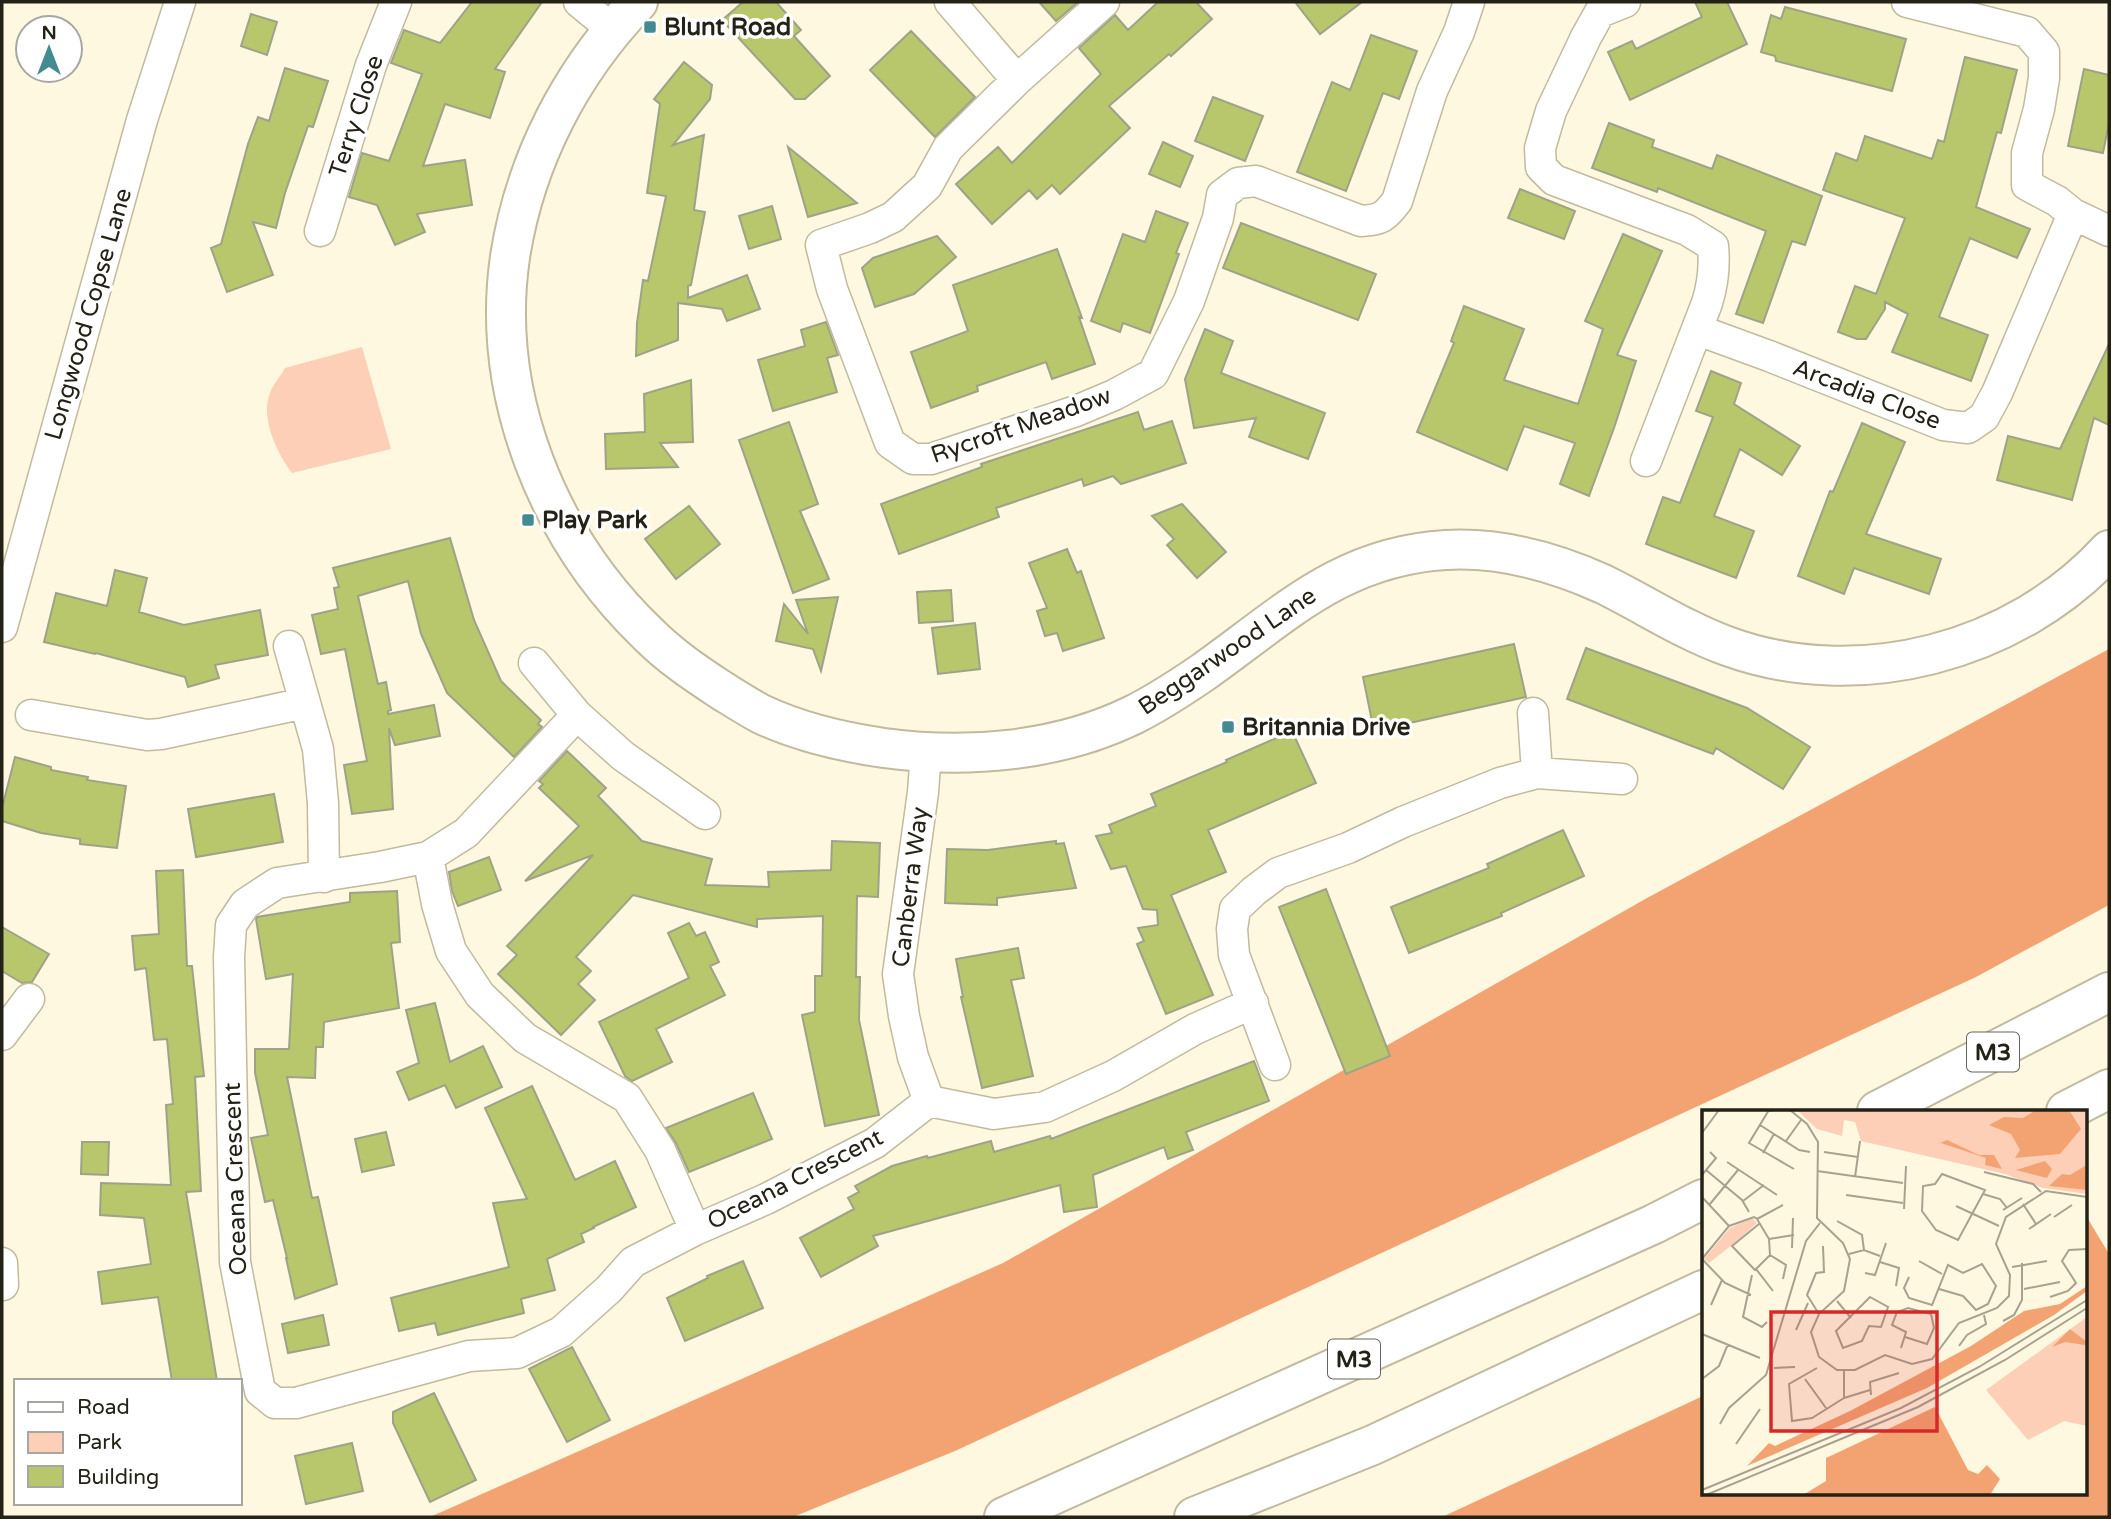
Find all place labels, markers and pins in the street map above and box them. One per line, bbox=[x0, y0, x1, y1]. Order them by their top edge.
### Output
place label: Blunt Road bbox=[664, 13, 791, 42]
marker: Blunt Road bbox=[642, 19, 658, 35]
place label: Play Park bbox=[542, 506, 648, 535]
marker: Play Park bbox=[520, 512, 536, 528]
place label: Britannia Drive bbox=[1242, 713, 1411, 742]
marker: Britannia Drive bbox=[1220, 719, 1236, 735]

